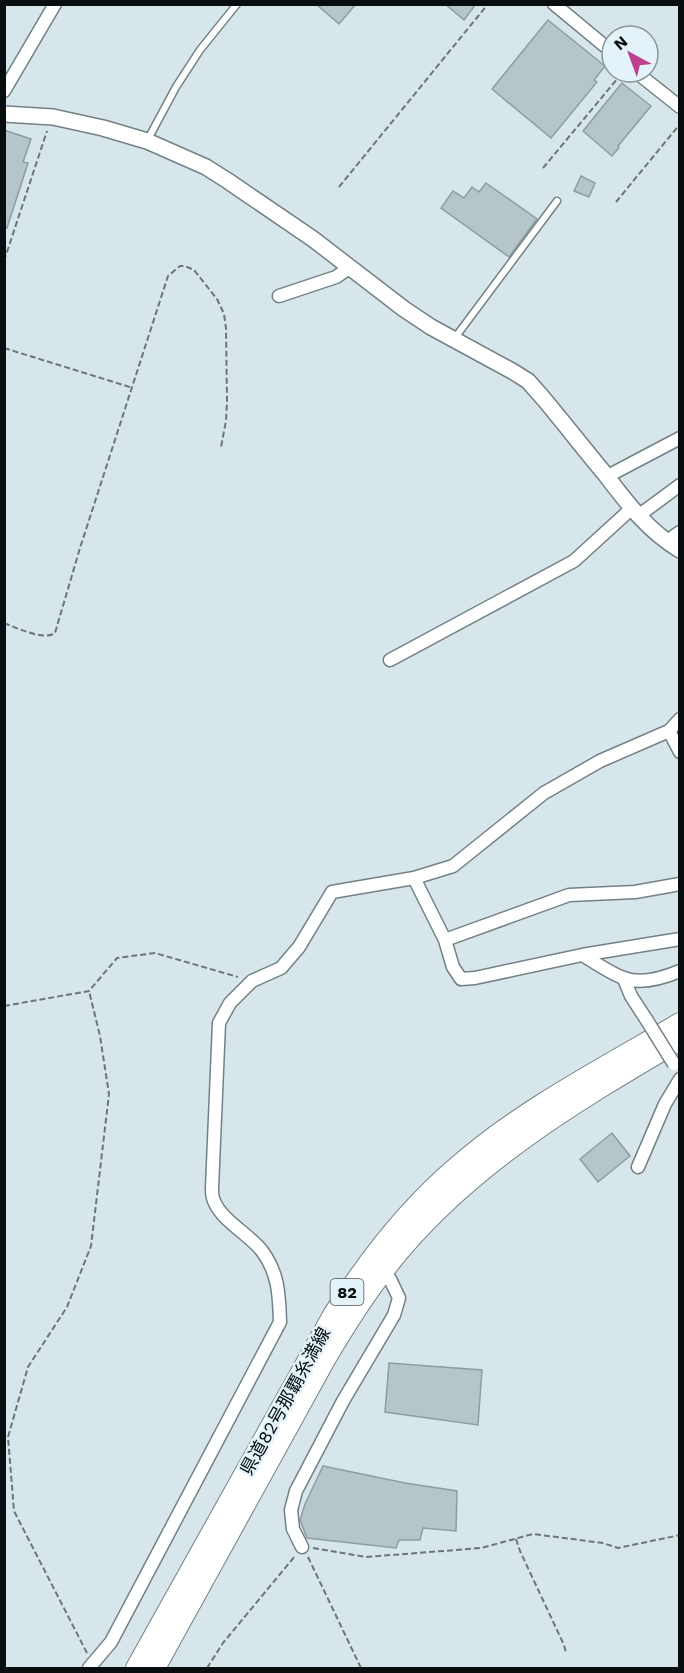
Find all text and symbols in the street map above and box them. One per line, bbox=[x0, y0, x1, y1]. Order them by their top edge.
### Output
north arrow bbox=[600, 24, 660, 84]
text: N bbox=[610, 32, 631, 54]
road number: 82 bbox=[330, 1279, 364, 1305]
street label: 県道82号那覇糸満線 bbox=[236, 1323, 334, 1479]

